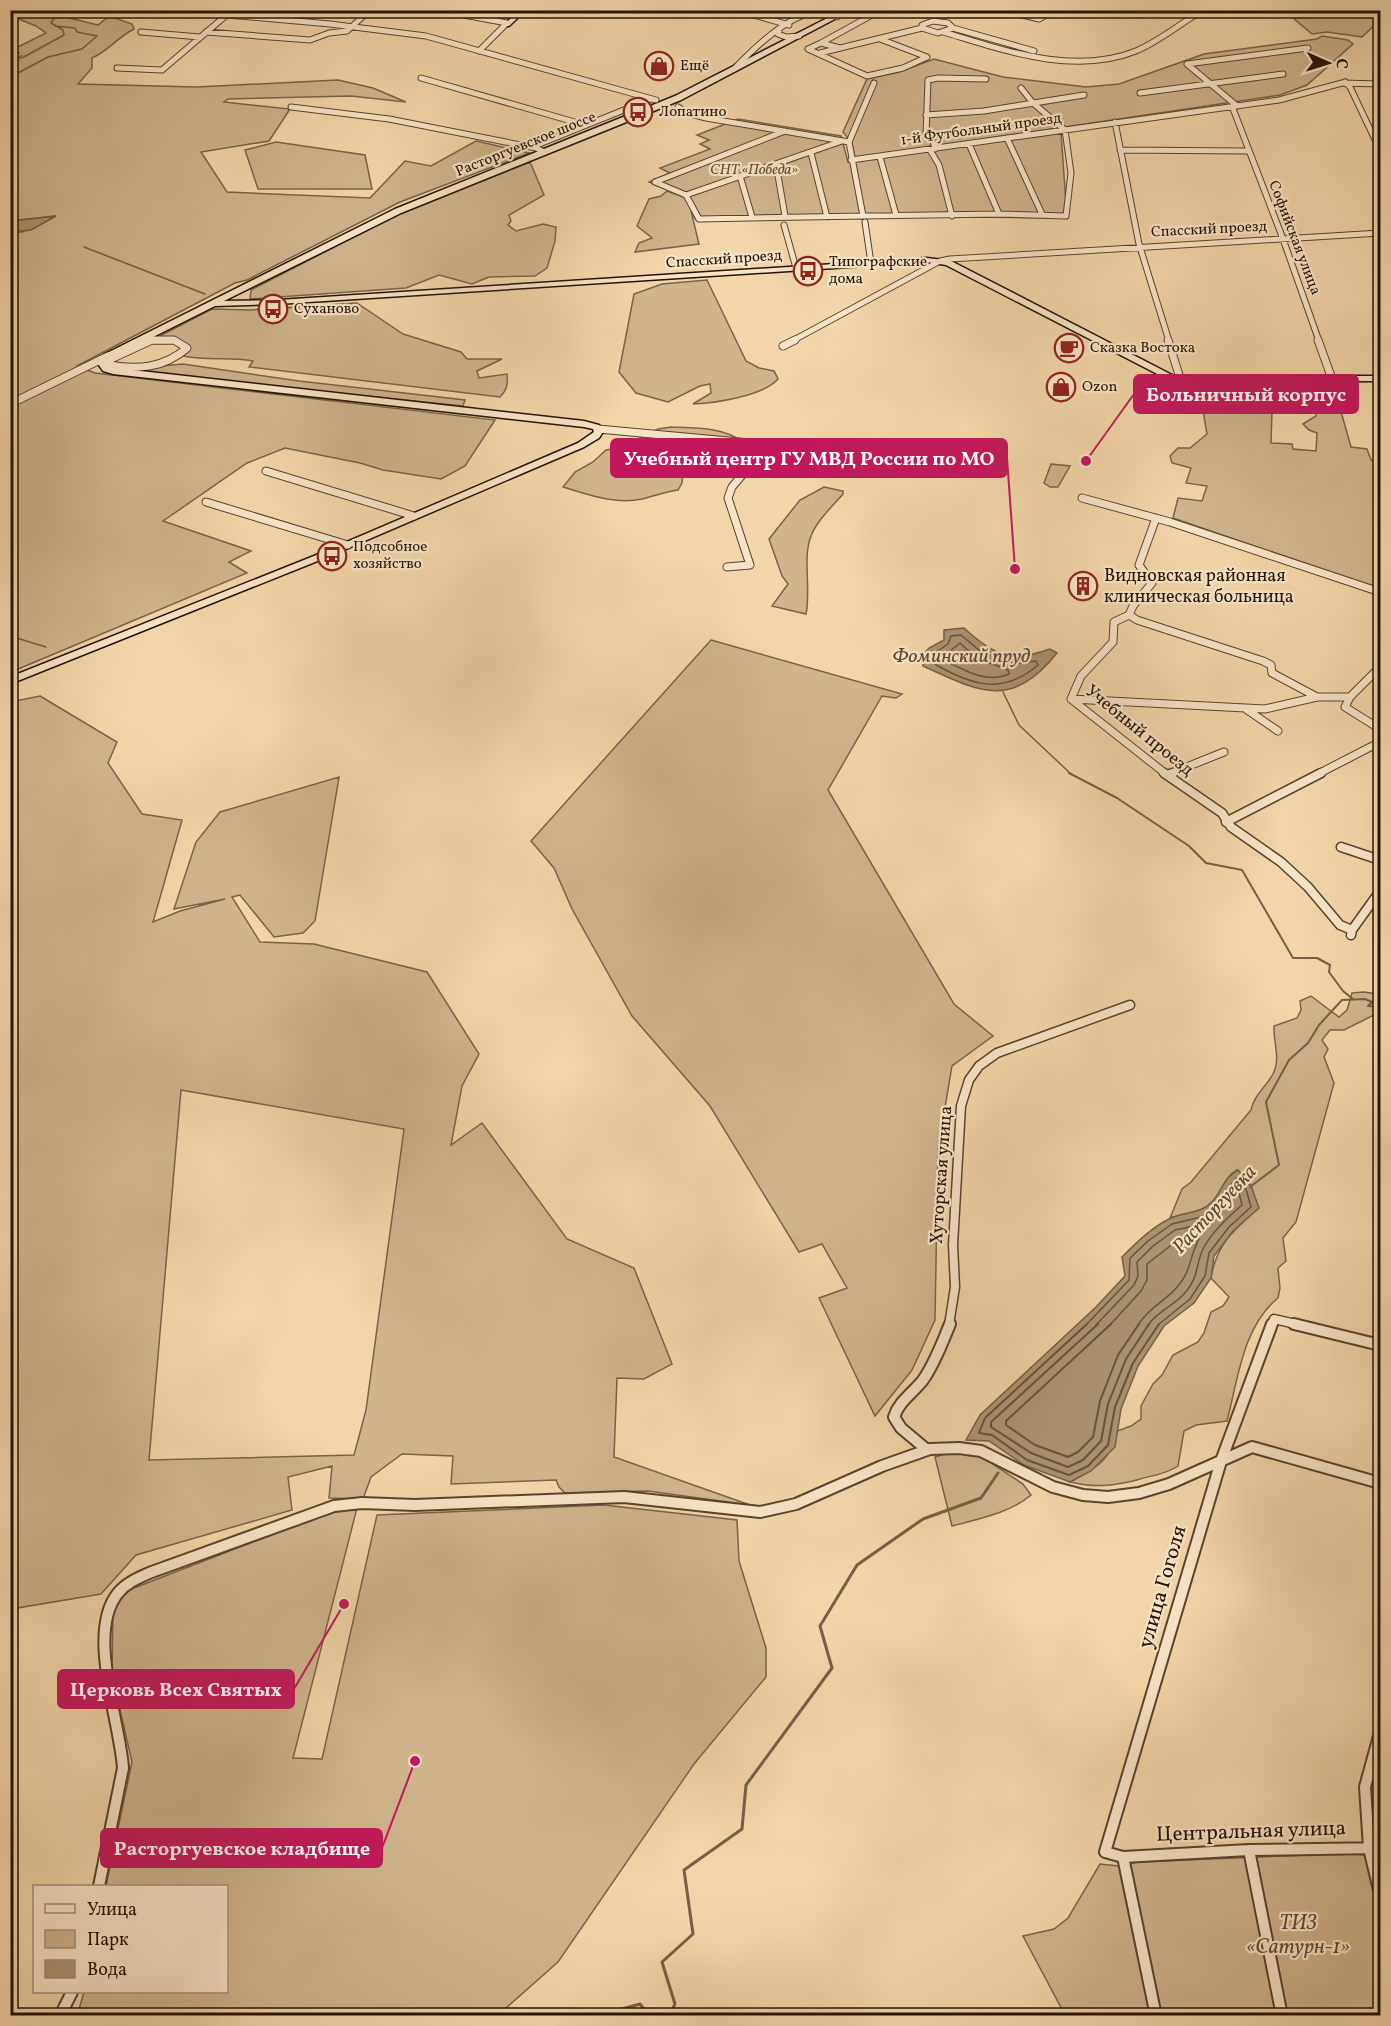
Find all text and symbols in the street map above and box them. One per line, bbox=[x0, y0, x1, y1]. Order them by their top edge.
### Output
north arrow bbox=[1298, 33, 1358, 93]
shop icon: Ещё bbox=[643, 50, 675, 82]
place label: Ещё bbox=[680, 56, 709, 77]
text: С bbox=[1330, 58, 1352, 69]
bus stop icon: Лопатино bbox=[622, 96, 654, 128]
place label: Лопатино bbox=[659, 102, 726, 123]
street label: Расторгуевское шоссе bbox=[453, 107, 599, 183]
street label: 1-й Футбольный проезд bbox=[899, 108, 1063, 152]
park label: СНТ «Победа» bbox=[710, 160, 798, 181]
street label: Софийская улица bbox=[1263, 178, 1325, 298]
street label: Спасский проезд bbox=[1150, 216, 1268, 244]
street label: Спасский проезд bbox=[665, 245, 783, 275]
place label: Типографские дома bbox=[829, 252, 927, 290]
bus stop icon: Типографские дома bbox=[792, 255, 824, 287]
bus stop icon: Суханово bbox=[257, 293, 289, 325]
place label: Суханово bbox=[294, 299, 359, 320]
cafe icon: Сказка Востока bbox=[1053, 332, 1085, 364]
place label: Сказка Востока bbox=[1090, 338, 1195, 359]
shop icon: Ozon bbox=[1045, 371, 1077, 403]
callout: Больничный корпус bbox=[1134, 375, 1358, 413]
place label: Ozon bbox=[1082, 377, 1117, 398]
text: Больничный корпус bbox=[1146, 382, 1346, 410]
callout: Учебный центр ГУ МВД России по МО bbox=[611, 439, 1007, 477]
text: Учебный центр ГУ МВД России по МО bbox=[623, 446, 995, 474]
place label: Подсобное хозяйство bbox=[353, 537, 427, 575]
bus stop icon: Подсобное хозяйство bbox=[316, 540, 348, 572]
place label: Видновская районная клиническая больница bbox=[1104, 564, 1294, 610]
building icon: Видновская районная клиническая больница bbox=[1067, 570, 1099, 602]
water label: Фоминский пруд bbox=[892, 643, 1030, 671]
street label: Учебный проезд bbox=[1079, 679, 1199, 783]
street label: Хуторская улица bbox=[925, 1105, 959, 1245]
water label: Расторгуевка bbox=[1167, 1159, 1263, 1261]
street label: улица Гоголя bbox=[1132, 1522, 1194, 1652]
callout: Церковь Всех Святых bbox=[58, 1670, 294, 1708]
text: Церковь Всех Святых bbox=[70, 1677, 282, 1705]
street label: Центральная улица bbox=[1156, 1814, 1346, 1850]
callout: Расторгуевское кладбище bbox=[101, 1829, 382, 1867]
text: Расторгуевское кладбище bbox=[114, 1836, 370, 1864]
legend bbox=[33, 1885, 228, 1993]
text: Улица bbox=[87, 1898, 137, 1923]
park label: ТИЗ «Сатурн-1» bbox=[1246, 1909, 1350, 1962]
text: Парк bbox=[87, 1928, 129, 1953]
text: Вода bbox=[87, 1958, 127, 1983]

